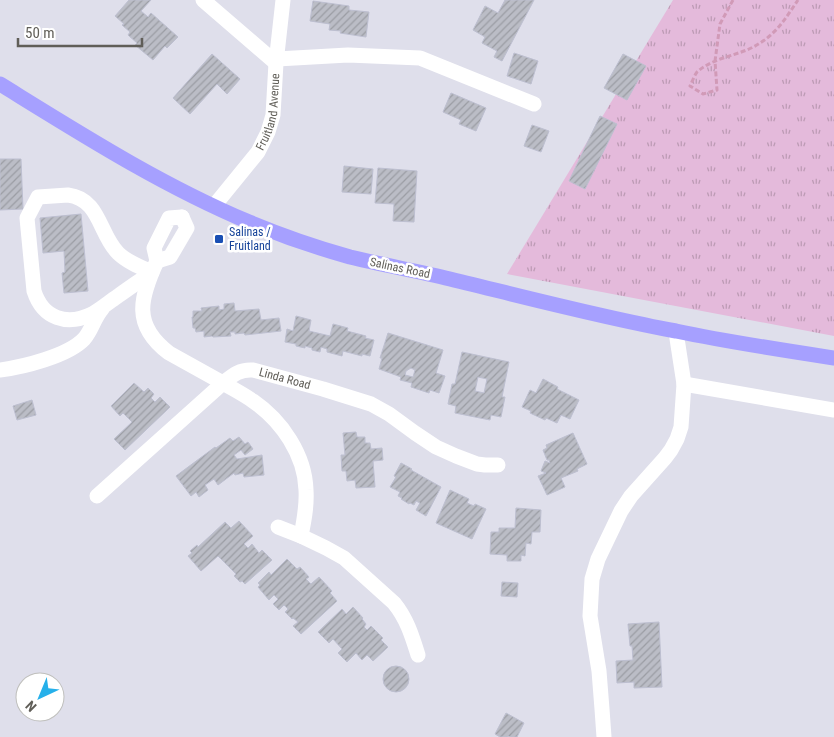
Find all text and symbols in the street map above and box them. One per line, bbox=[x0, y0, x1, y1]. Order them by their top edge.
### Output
scale bar bbox=[18, 15, 141, 47]
text: 50 m bbox=[25, 24, 55, 42]
street label: Fruitland Avenue bbox=[253, 73, 282, 153]
place label: Salinas / Fruitland bbox=[229, 225, 271, 253]
marker: Salinas / Fruitland bbox=[213, 233, 225, 245]
street label: Salinas Road bbox=[369, 255, 432, 281]
street label: Linda Road bbox=[258, 365, 312, 392]
north arrow bbox=[15, 672, 65, 722]
text: N bbox=[22, 698, 40, 715]

